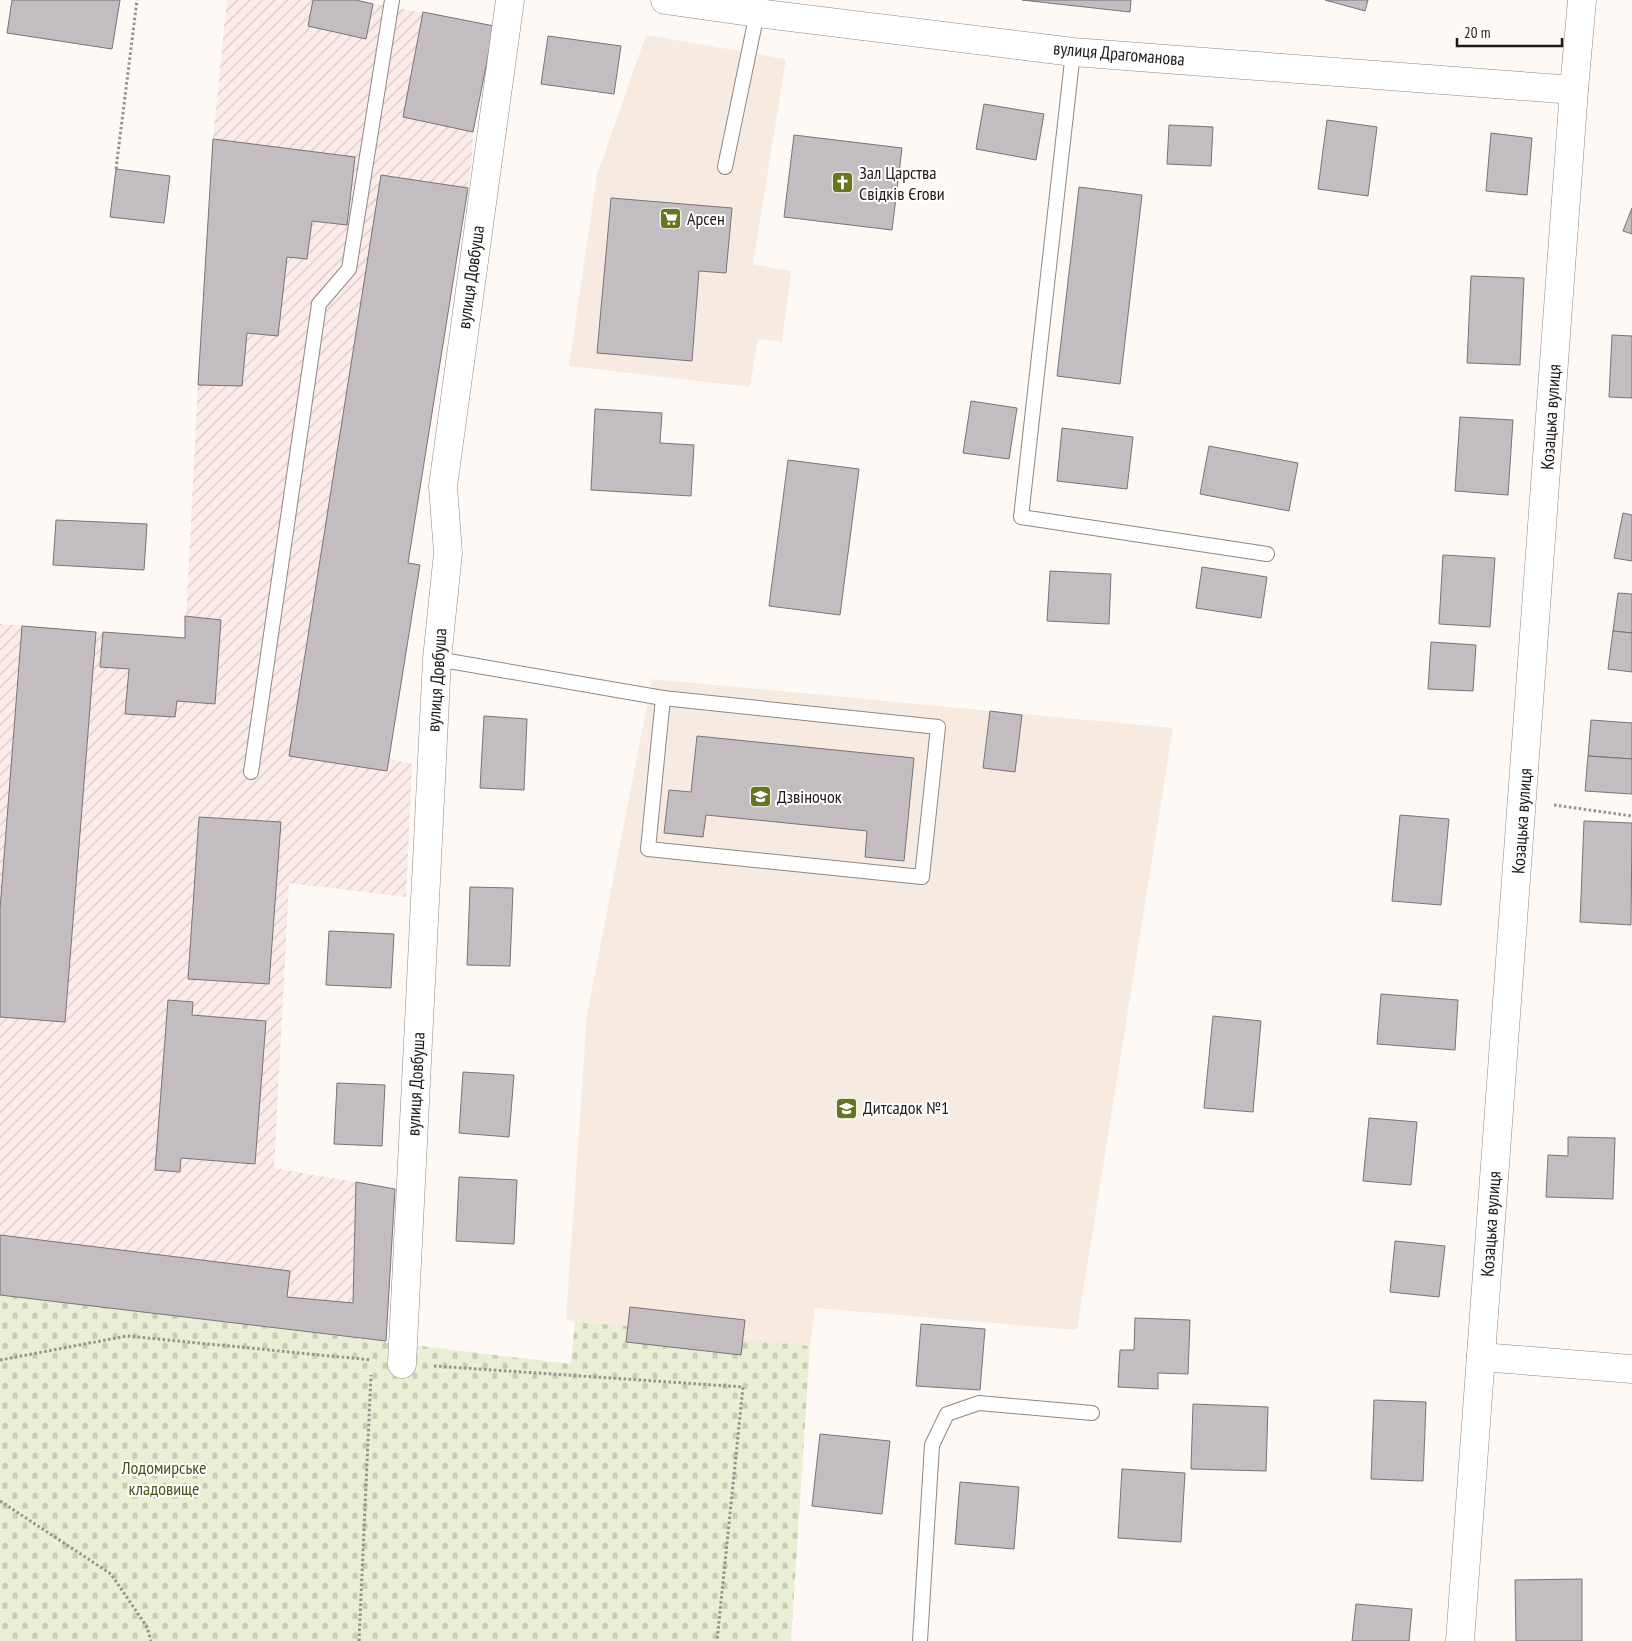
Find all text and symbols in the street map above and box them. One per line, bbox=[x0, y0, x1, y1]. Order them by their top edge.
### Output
scale bar bbox=[1457, 15, 1562, 47]
text: 20 m bbox=[1464, 23, 1490, 42]
street label: вулиця Драгоманова bbox=[1052, 36, 1186, 71]
place label: Зал Царства Свідків Єгови bbox=[859, 161, 945, 205]
church icon: Зал Царства Свідків Єгови bbox=[831, 171, 855, 195]
supermarket icon: Арсен bbox=[659, 207, 683, 231]
place label: Арсен bbox=[687, 207, 725, 230]
street label: вулиця Довбуша bbox=[452, 224, 489, 330]
street label: Козацька вулиця bbox=[1535, 363, 1566, 471]
street label: вулиця Довбуша bbox=[421, 627, 452, 733]
street label: Козацька вулиця bbox=[1506, 767, 1537, 875]
school or university icon: Дзвіночок bbox=[749, 785, 773, 809]
place label: Дзвіночок bbox=[777, 785, 842, 808]
street label: вулиця Довбуша bbox=[401, 1031, 430, 1137]
school or university icon: Дитсадок №1 bbox=[835, 1096, 859, 1120]
place label: Дитсадок №1 bbox=[863, 1096, 949, 1119]
street label: Козацька вулиця bbox=[1475, 1170, 1506, 1278]
park label: Лодомирське кладовище bbox=[120, 1456, 207, 1500]

